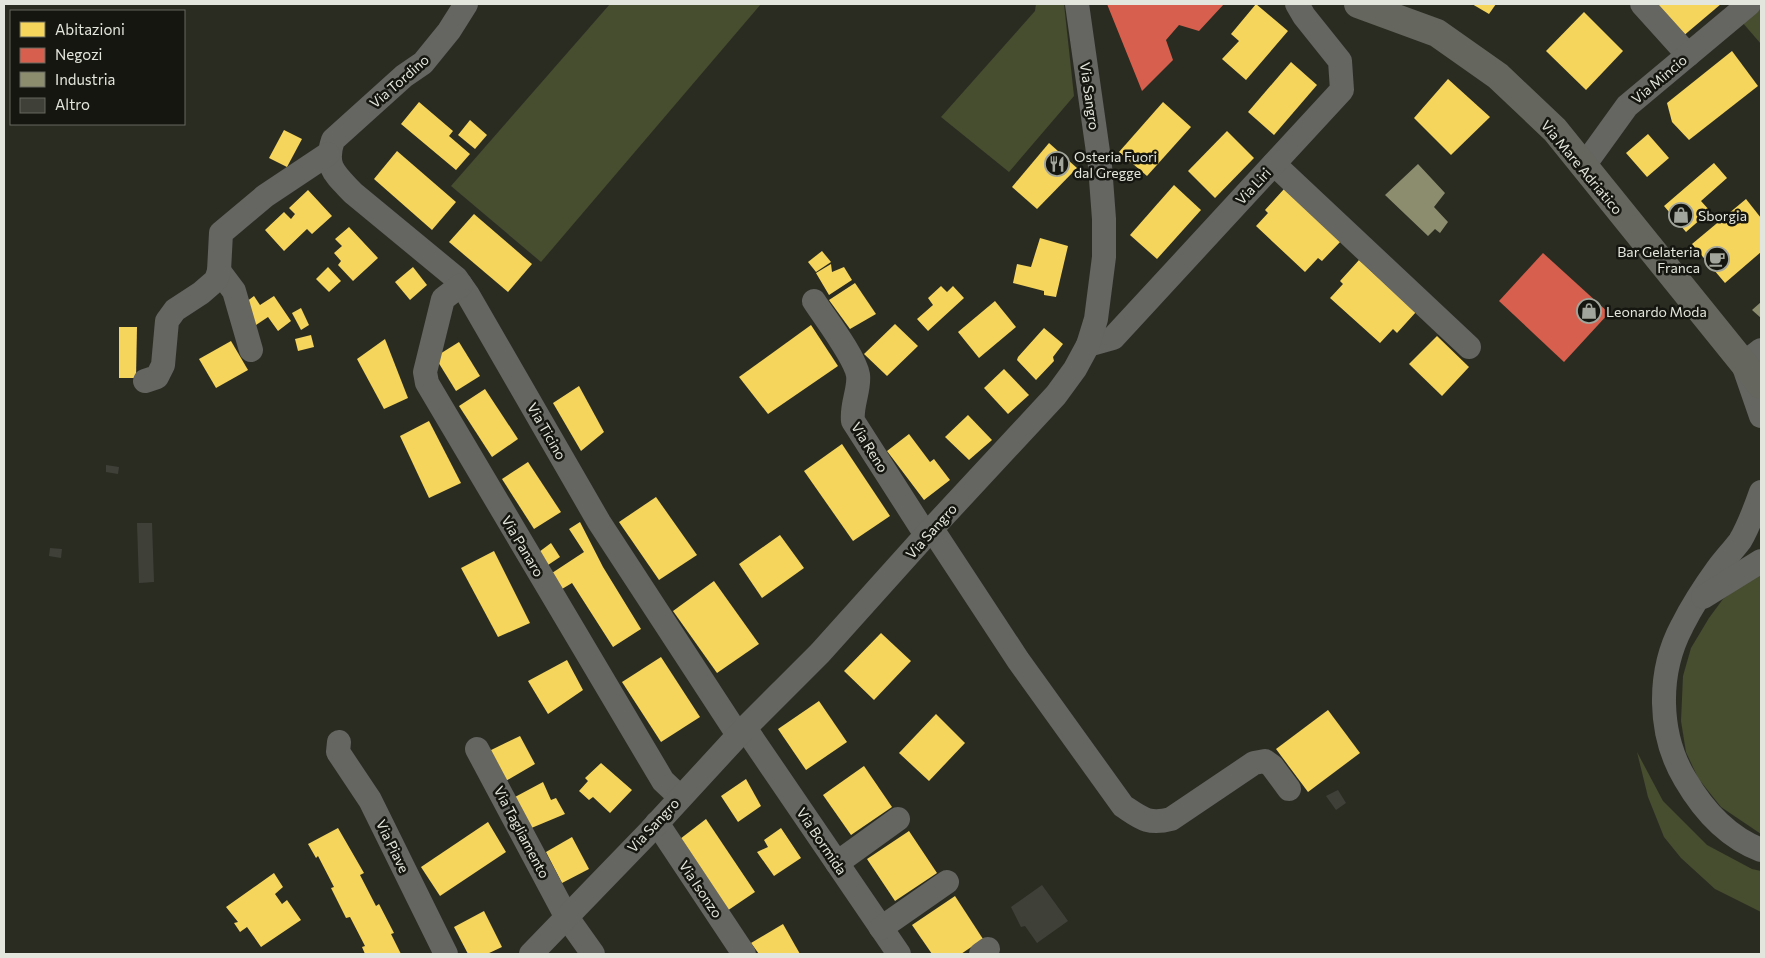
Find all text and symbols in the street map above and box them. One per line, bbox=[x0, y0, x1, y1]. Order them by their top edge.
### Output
legend bbox=[10, 10, 185, 125]
text: Abitazioni bbox=[55, 20, 125, 38]
text: Negozi bbox=[55, 45, 102, 63]
street label: Via Tordino bbox=[366, 51, 432, 111]
street label: Via Mincio bbox=[1628, 51, 1690, 107]
street label: Via Sangro bbox=[1077, 61, 1103, 131]
text: Industria bbox=[55, 70, 115, 88]
text: Altro bbox=[55, 95, 90, 113]
street label: Via Mare Adriatico bbox=[1538, 116, 1626, 218]
place label: Osteria Fuori dal Gregge bbox=[1074, 148, 1157, 181]
restaurant icon: Osteria Fuori dal Gregge bbox=[1044, 151, 1070, 177]
street label: Via Liri bbox=[1232, 164, 1274, 208]
shop icon: Sborgia bbox=[1668, 202, 1694, 228]
place label: Sborgia bbox=[1698, 207, 1747, 224]
place label: Bar Gelateria Franca bbox=[1617, 243, 1700, 276]
cafe icon: Bar Gelateria Franca bbox=[1704, 246, 1730, 272]
shop icon: Leonardo Moda bbox=[1576, 298, 1602, 324]
place label: Leonardo Moda bbox=[1606, 303, 1707, 320]
street label: Via Ticino bbox=[524, 400, 570, 462]
street label: Via Reno bbox=[848, 419, 892, 475]
street label: Via Sangro bbox=[902, 500, 960, 562]
street label: Via Panaro bbox=[498, 512, 548, 580]
street label: Via Tagliamento bbox=[491, 783, 553, 881]
street label: Via Sangro bbox=[624, 794, 682, 856]
street label: Via Bormida bbox=[793, 804, 851, 878]
street label: Via Piave bbox=[373, 817, 413, 875]
street label: Via Isonzo bbox=[676, 857, 726, 921]

